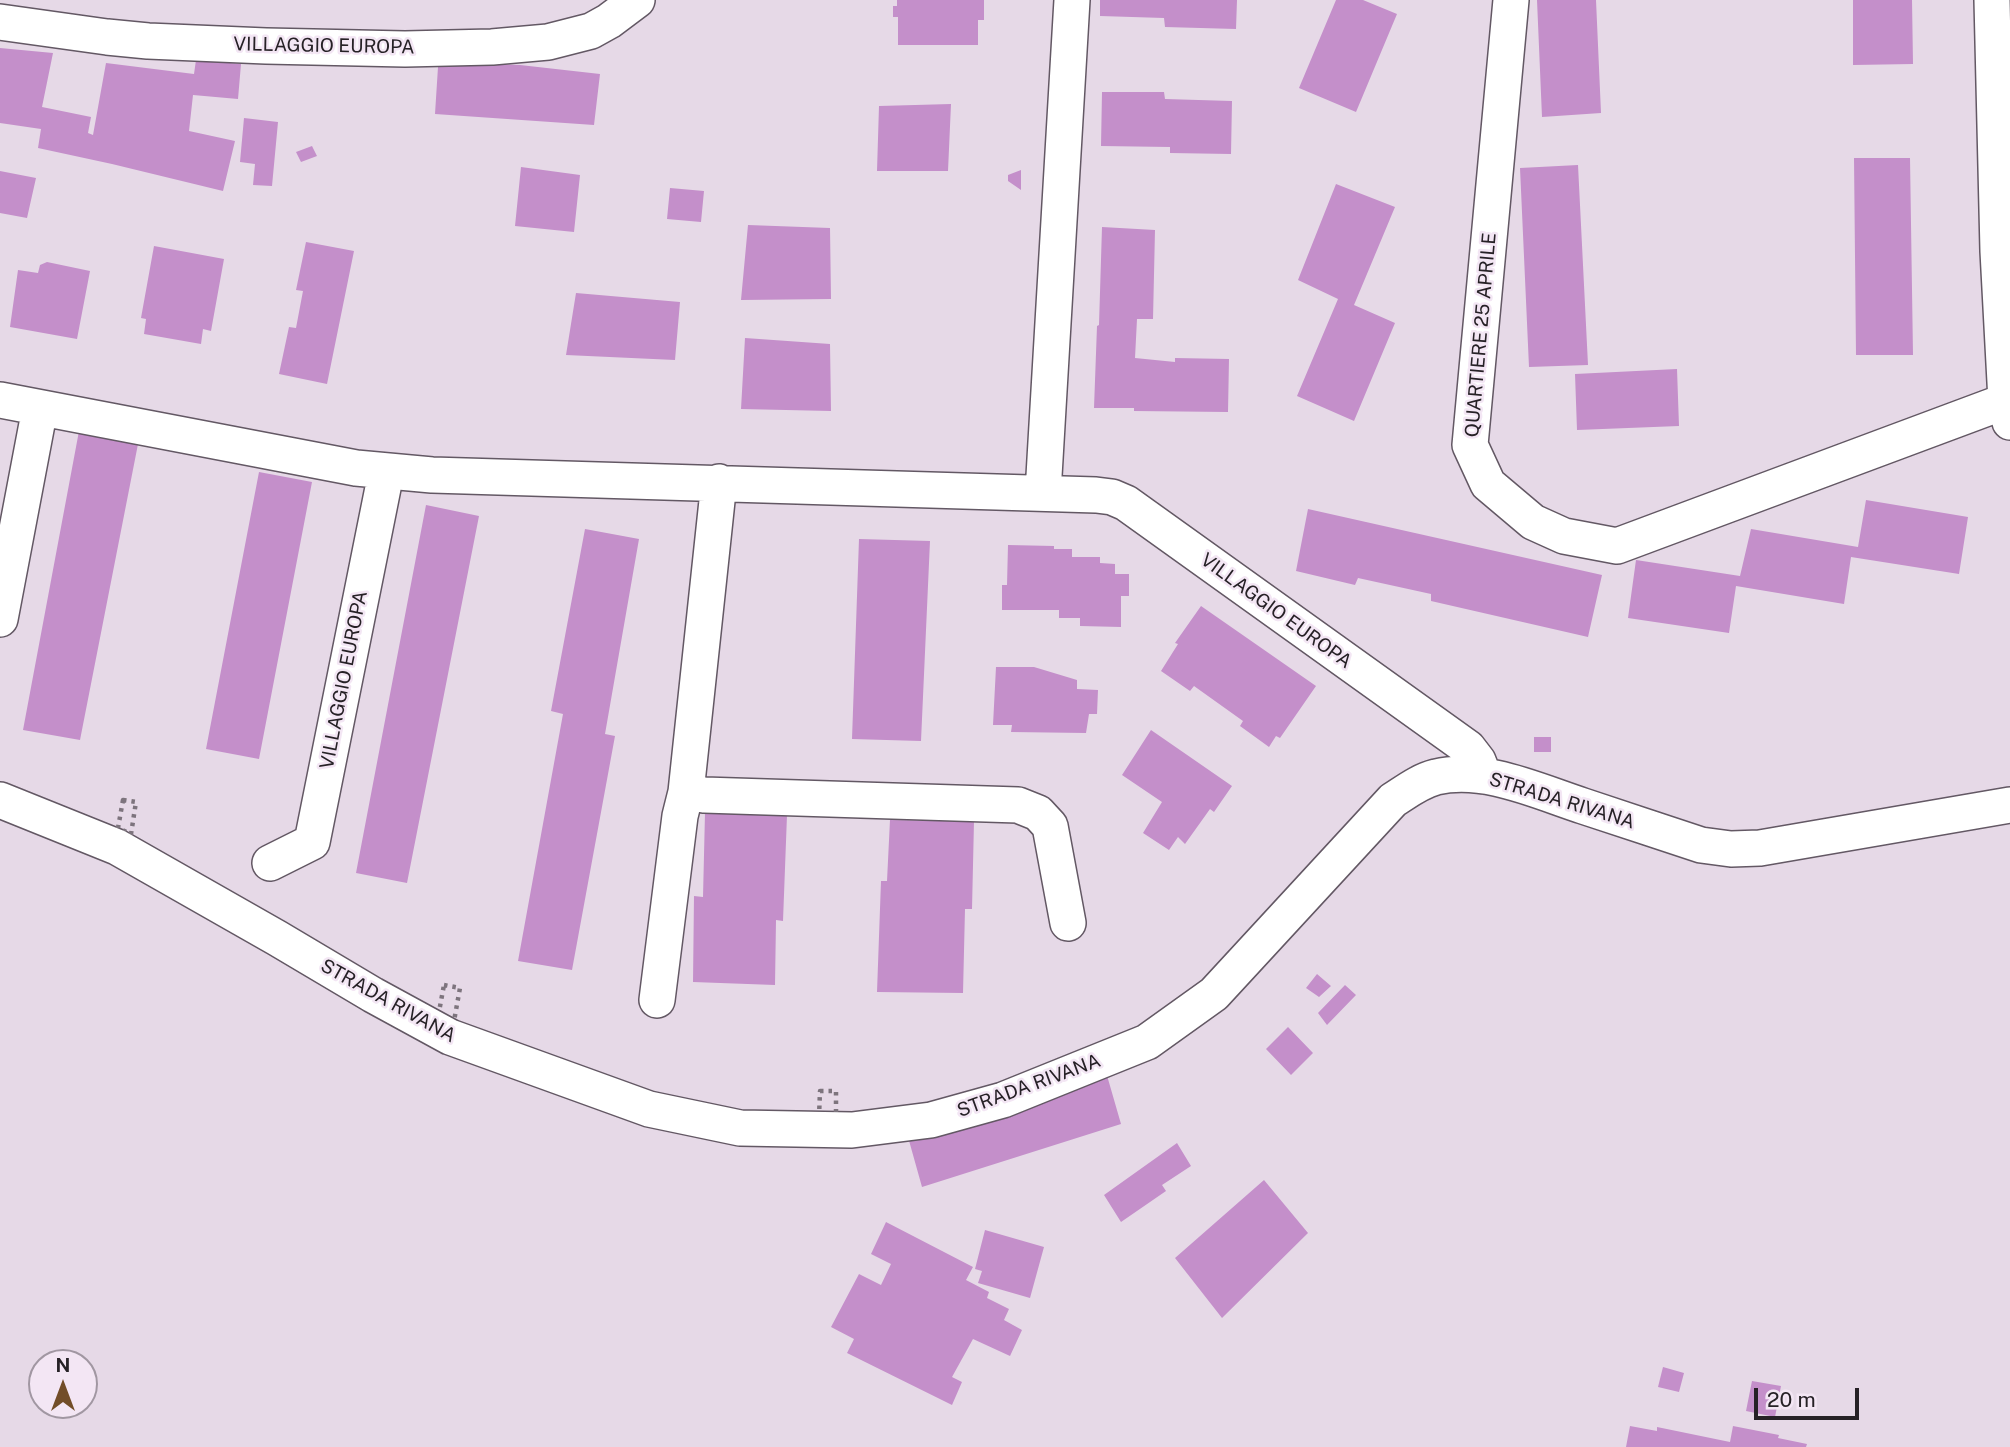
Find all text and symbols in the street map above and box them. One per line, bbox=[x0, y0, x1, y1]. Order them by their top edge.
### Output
street label: VILLAGGIO EUROPA bbox=[233, 33, 415, 59]
street label: QUARTIERE 25 APRILE bbox=[1461, 232, 1501, 438]
street label: VILLAGGIO EUROPA bbox=[1196, 549, 1356, 673]
street label: VILLAGGIO EUROPA bbox=[316, 589, 372, 771]
street label: STRADA RIVANA bbox=[1486, 768, 1638, 834]
street label: STRADA RIVANA bbox=[316, 954, 460, 1048]
street label: STRADA RIVANA bbox=[954, 1049, 1104, 1123]
north arrow bbox=[28, 1349, 98, 1419]
text: N bbox=[56, 1354, 70, 1376]
scale bar bbox=[1758, 1374, 1863, 1418]
text: 20 m bbox=[1767, 1387, 1816, 1412]

